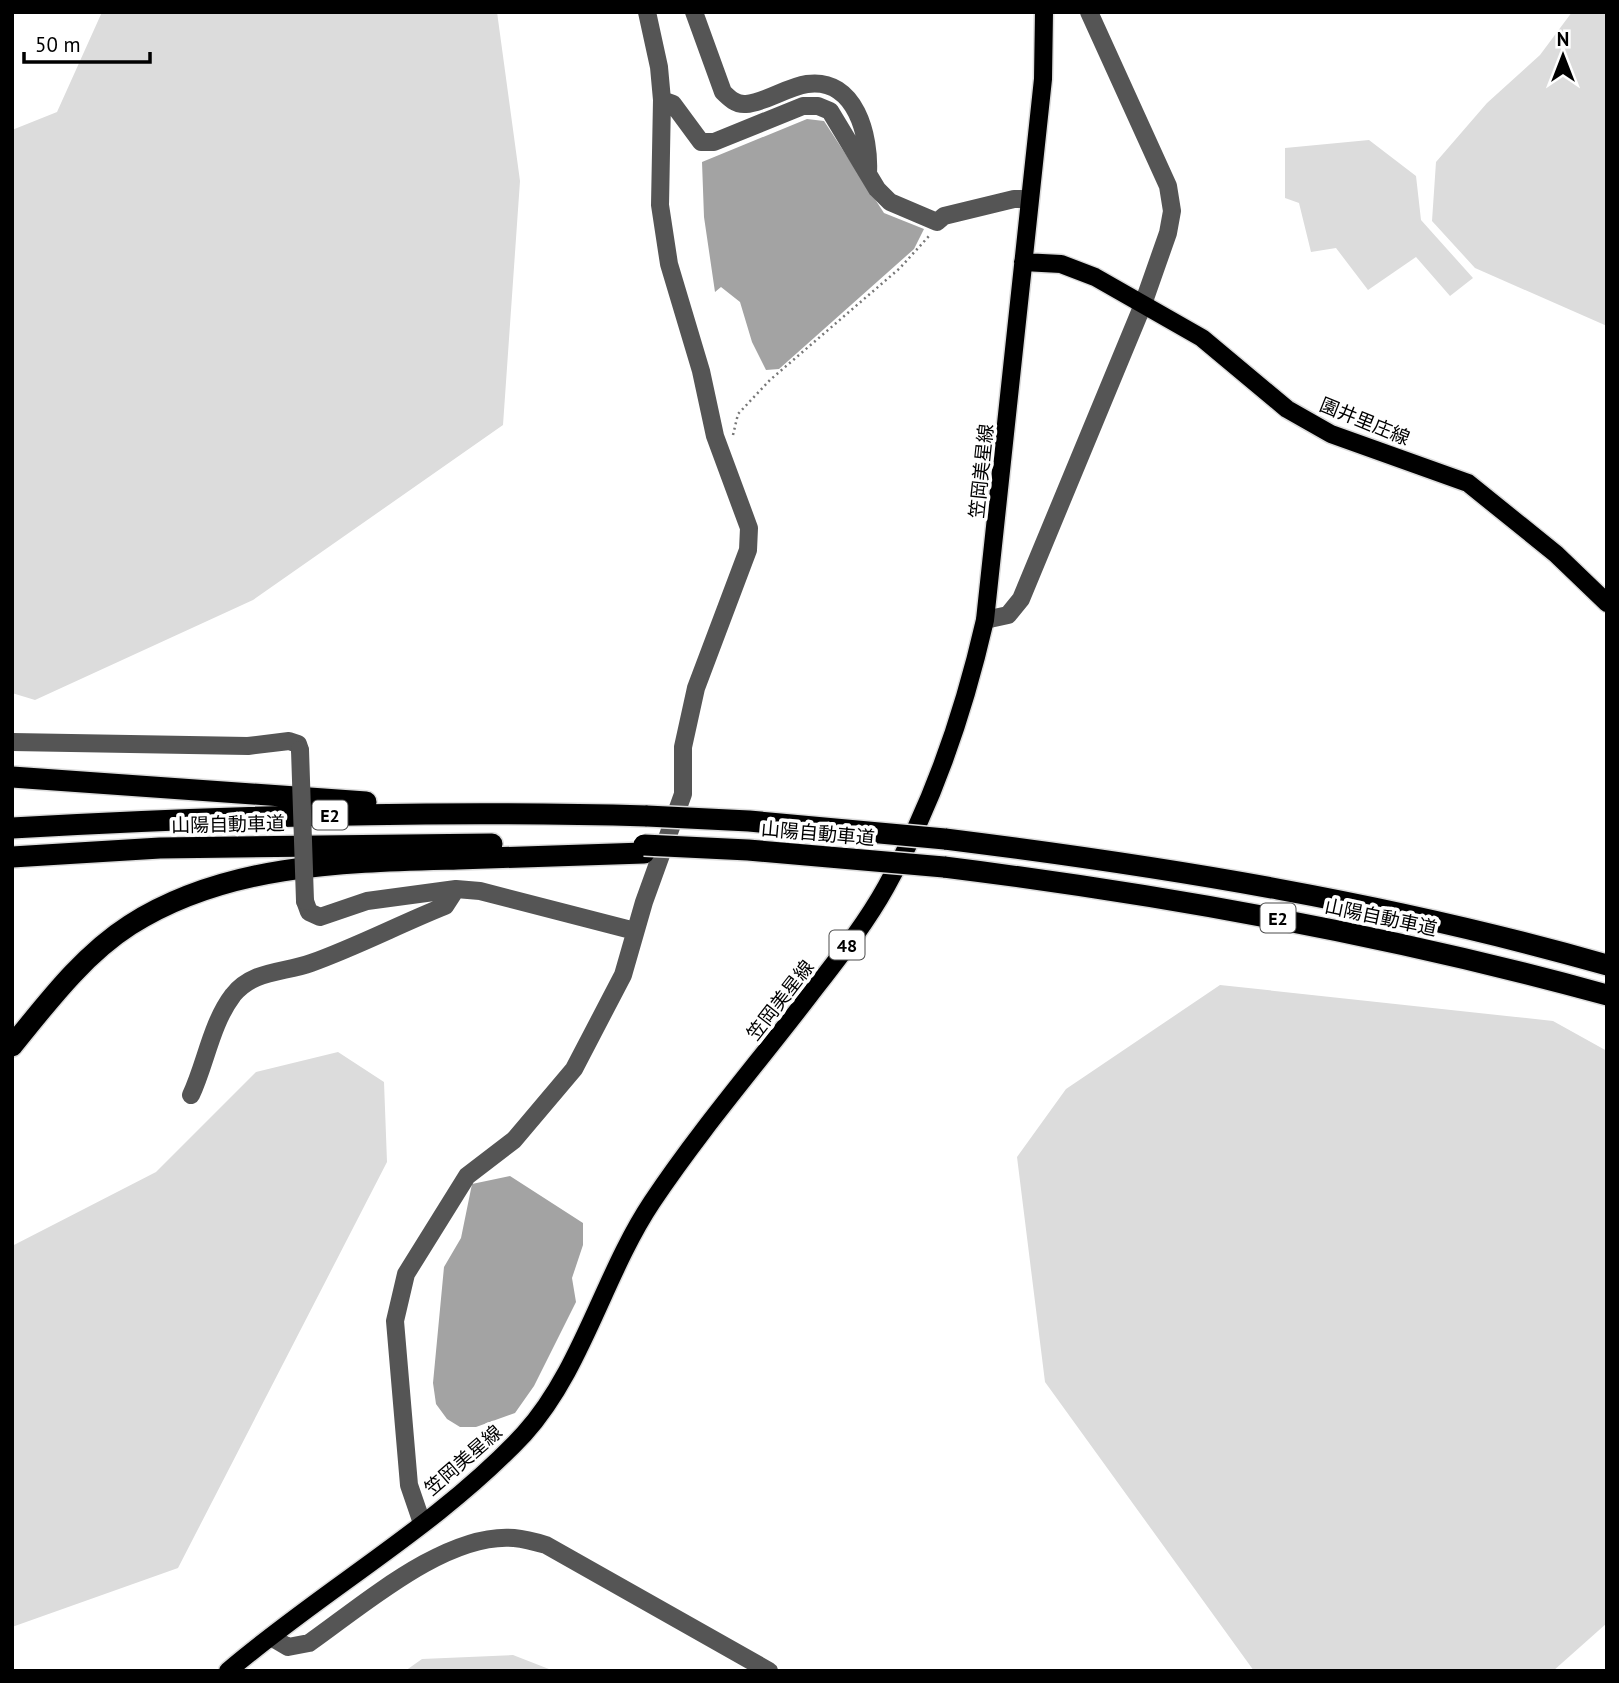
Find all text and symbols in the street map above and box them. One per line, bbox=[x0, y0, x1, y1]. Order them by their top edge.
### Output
scale bar bbox=[24, 21, 150, 65]
north arrow bbox=[1528, 21, 1598, 91]
text: N bbox=[1557, 27, 1569, 51]
text: 50 m bbox=[35, 31, 81, 58]
street label: 園井里庄線 bbox=[1316, 392, 1414, 450]
street label: 笠岡美星線 bbox=[964, 422, 998, 520]
road number: E2 bbox=[312, 800, 348, 830]
street label: 山陽自動車道 bbox=[171, 811, 285, 837]
street label: 山陽自動車道 bbox=[760, 816, 876, 850]
street label: 山陽自動車道 bbox=[1323, 893, 1439, 941]
road number: E2 bbox=[1260, 903, 1296, 932]
road number: 48 bbox=[830, 930, 864, 960]
street label: 笠岡美星線 bbox=[741, 955, 819, 1045]
street label: 笠岡美星線 bbox=[419, 1420, 507, 1500]

